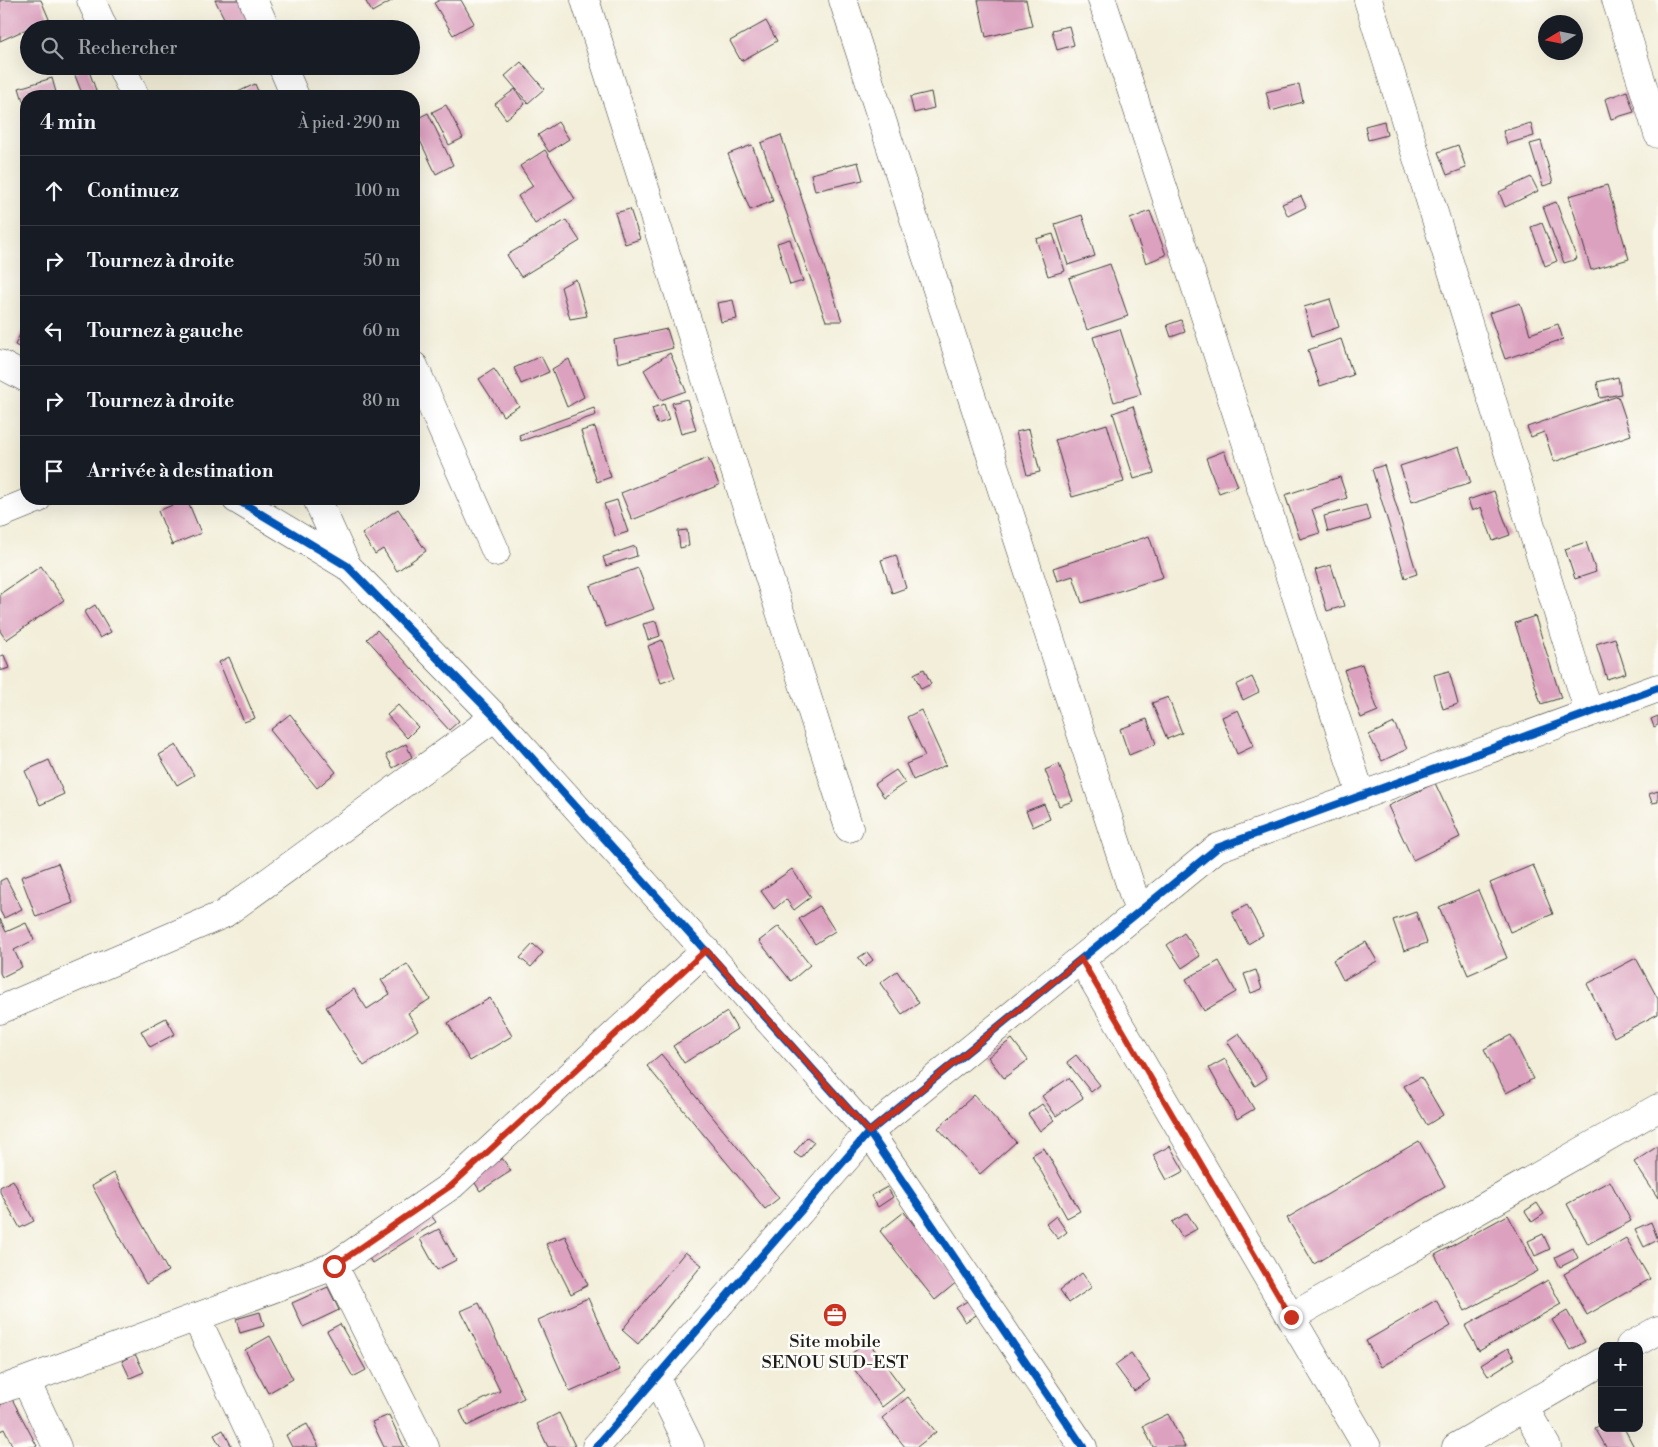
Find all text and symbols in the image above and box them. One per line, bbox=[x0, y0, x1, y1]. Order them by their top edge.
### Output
north arrow bbox=[1538, 15, 1583, 60]
search box bbox=[20, 20, 420, 75]
icon: search bbox=[38, 34, 66, 62]
text: Rechercher bbox=[78, 36, 177, 60]
text: 4 min bbox=[40, 110, 96, 136]
text: À pied · 290 m bbox=[298, 113, 400, 133]
icon: ahead bbox=[40, 177, 68, 205]
text: Continuez bbox=[87, 179, 179, 203]
text: 100 m bbox=[355, 181, 400, 201]
icon: right bbox=[40, 247, 68, 275]
text: Tournez à droite bbox=[87, 249, 234, 273]
text: 50 m bbox=[363, 251, 400, 271]
icon: left bbox=[40, 317, 68, 345]
text: Tournez à gauche bbox=[87, 319, 243, 343]
text: 60 m bbox=[362, 321, 400, 341]
icon: right bbox=[40, 387, 68, 415]
text: Tournez à droite bbox=[87, 389, 234, 413]
text: 80 m bbox=[362, 391, 400, 411]
icon: arrive bbox=[40, 457, 68, 485]
text: Arrivée à destination bbox=[87, 459, 273, 483]
route start bbox=[323, 1255, 346, 1278]
office icon: Site mobile SENOU SUD-EST bbox=[822, 1302, 848, 1328]
route end bbox=[1280, 1306, 1303, 1329]
place label: Site mobile SENOU SUD-EST bbox=[761, 1330, 909, 1374]
map controls bbox=[1598, 1342, 1643, 1432]
button: + bbox=[1598, 1342, 1643, 1387]
button: − bbox=[1598, 1387, 1643, 1432]

